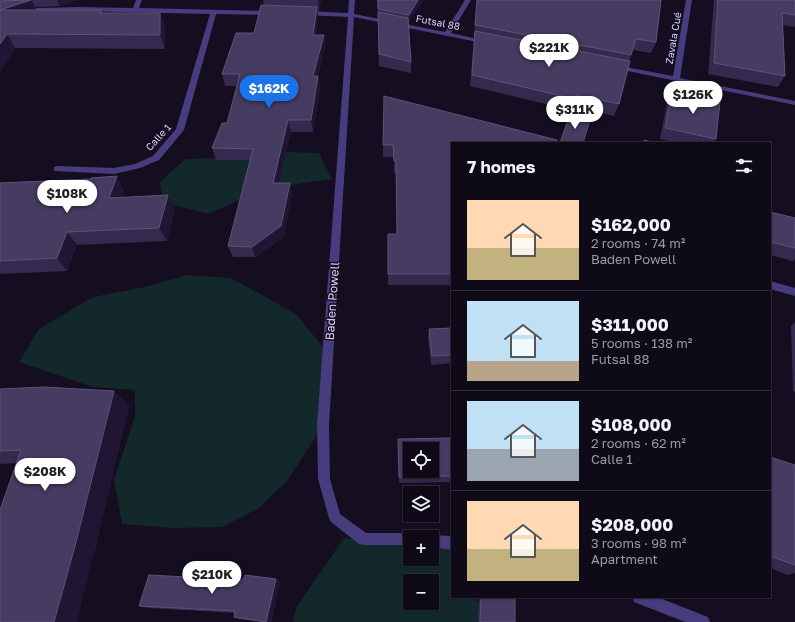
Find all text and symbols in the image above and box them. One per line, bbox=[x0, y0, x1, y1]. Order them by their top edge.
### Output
street label: Zavala Cué bbox=[663, 11, 683, 65]
street label: Futsal 88 bbox=[415, 12, 461, 32]
pin: $221K bbox=[521, 34, 577, 68]
text: $221K bbox=[529, 39, 569, 55]
pin: $162K bbox=[241, 75, 297, 109]
text: $162K bbox=[248, 80, 290, 96]
pin: $126K bbox=[665, 81, 721, 115]
text: $126K bbox=[672, 86, 714, 102]
pin: $311K bbox=[547, 96, 603, 130]
text: $311K bbox=[555, 101, 595, 117]
street label: Calle 1 bbox=[143, 121, 173, 153]
icon: filters bbox=[733, 155, 755, 177]
text: 7 homes bbox=[467, 156, 535, 177]
pin: $108K bbox=[39, 180, 95, 214]
text: $108K bbox=[46, 185, 88, 201]
text: $162,000 bbox=[591, 214, 671, 235]
icon: home bbox=[499, 216, 547, 264]
text: 2 rooms · 74 m² bbox=[591, 235, 685, 251]
text: Baden Powell bbox=[591, 251, 676, 267]
street label: Baden Powell bbox=[322, 261, 342, 341]
text: $311,000 bbox=[591, 314, 669, 335]
icon: home bbox=[499, 317, 547, 365]
text: 5 rooms · 138 m² bbox=[591, 335, 692, 351]
text: Futsal 88 bbox=[591, 351, 649, 367]
text: $108,000 bbox=[591, 414, 672, 435]
icon: home bbox=[499, 417, 547, 465]
text: 2 rooms · 62 m² bbox=[591, 435, 686, 451]
map controls bbox=[403, 442, 439, 610]
button: locate bbox=[403, 442, 439, 478]
text: Calle 1 bbox=[591, 451, 632, 467]
pin: $208K bbox=[17, 458, 73, 492]
text: $208K bbox=[24, 463, 66, 479]
button: layers bbox=[403, 486, 439, 522]
text: $208,000 bbox=[591, 514, 673, 535]
icon: home bbox=[499, 517, 547, 565]
button: + bbox=[403, 530, 439, 566]
text: 3 rooms · 98 m² bbox=[591, 535, 686, 551]
text: Apartment bbox=[591, 551, 658, 567]
pin: $210K bbox=[184, 561, 240, 595]
text: $210K bbox=[191, 566, 233, 582]
button: − bbox=[403, 574, 439, 610]

